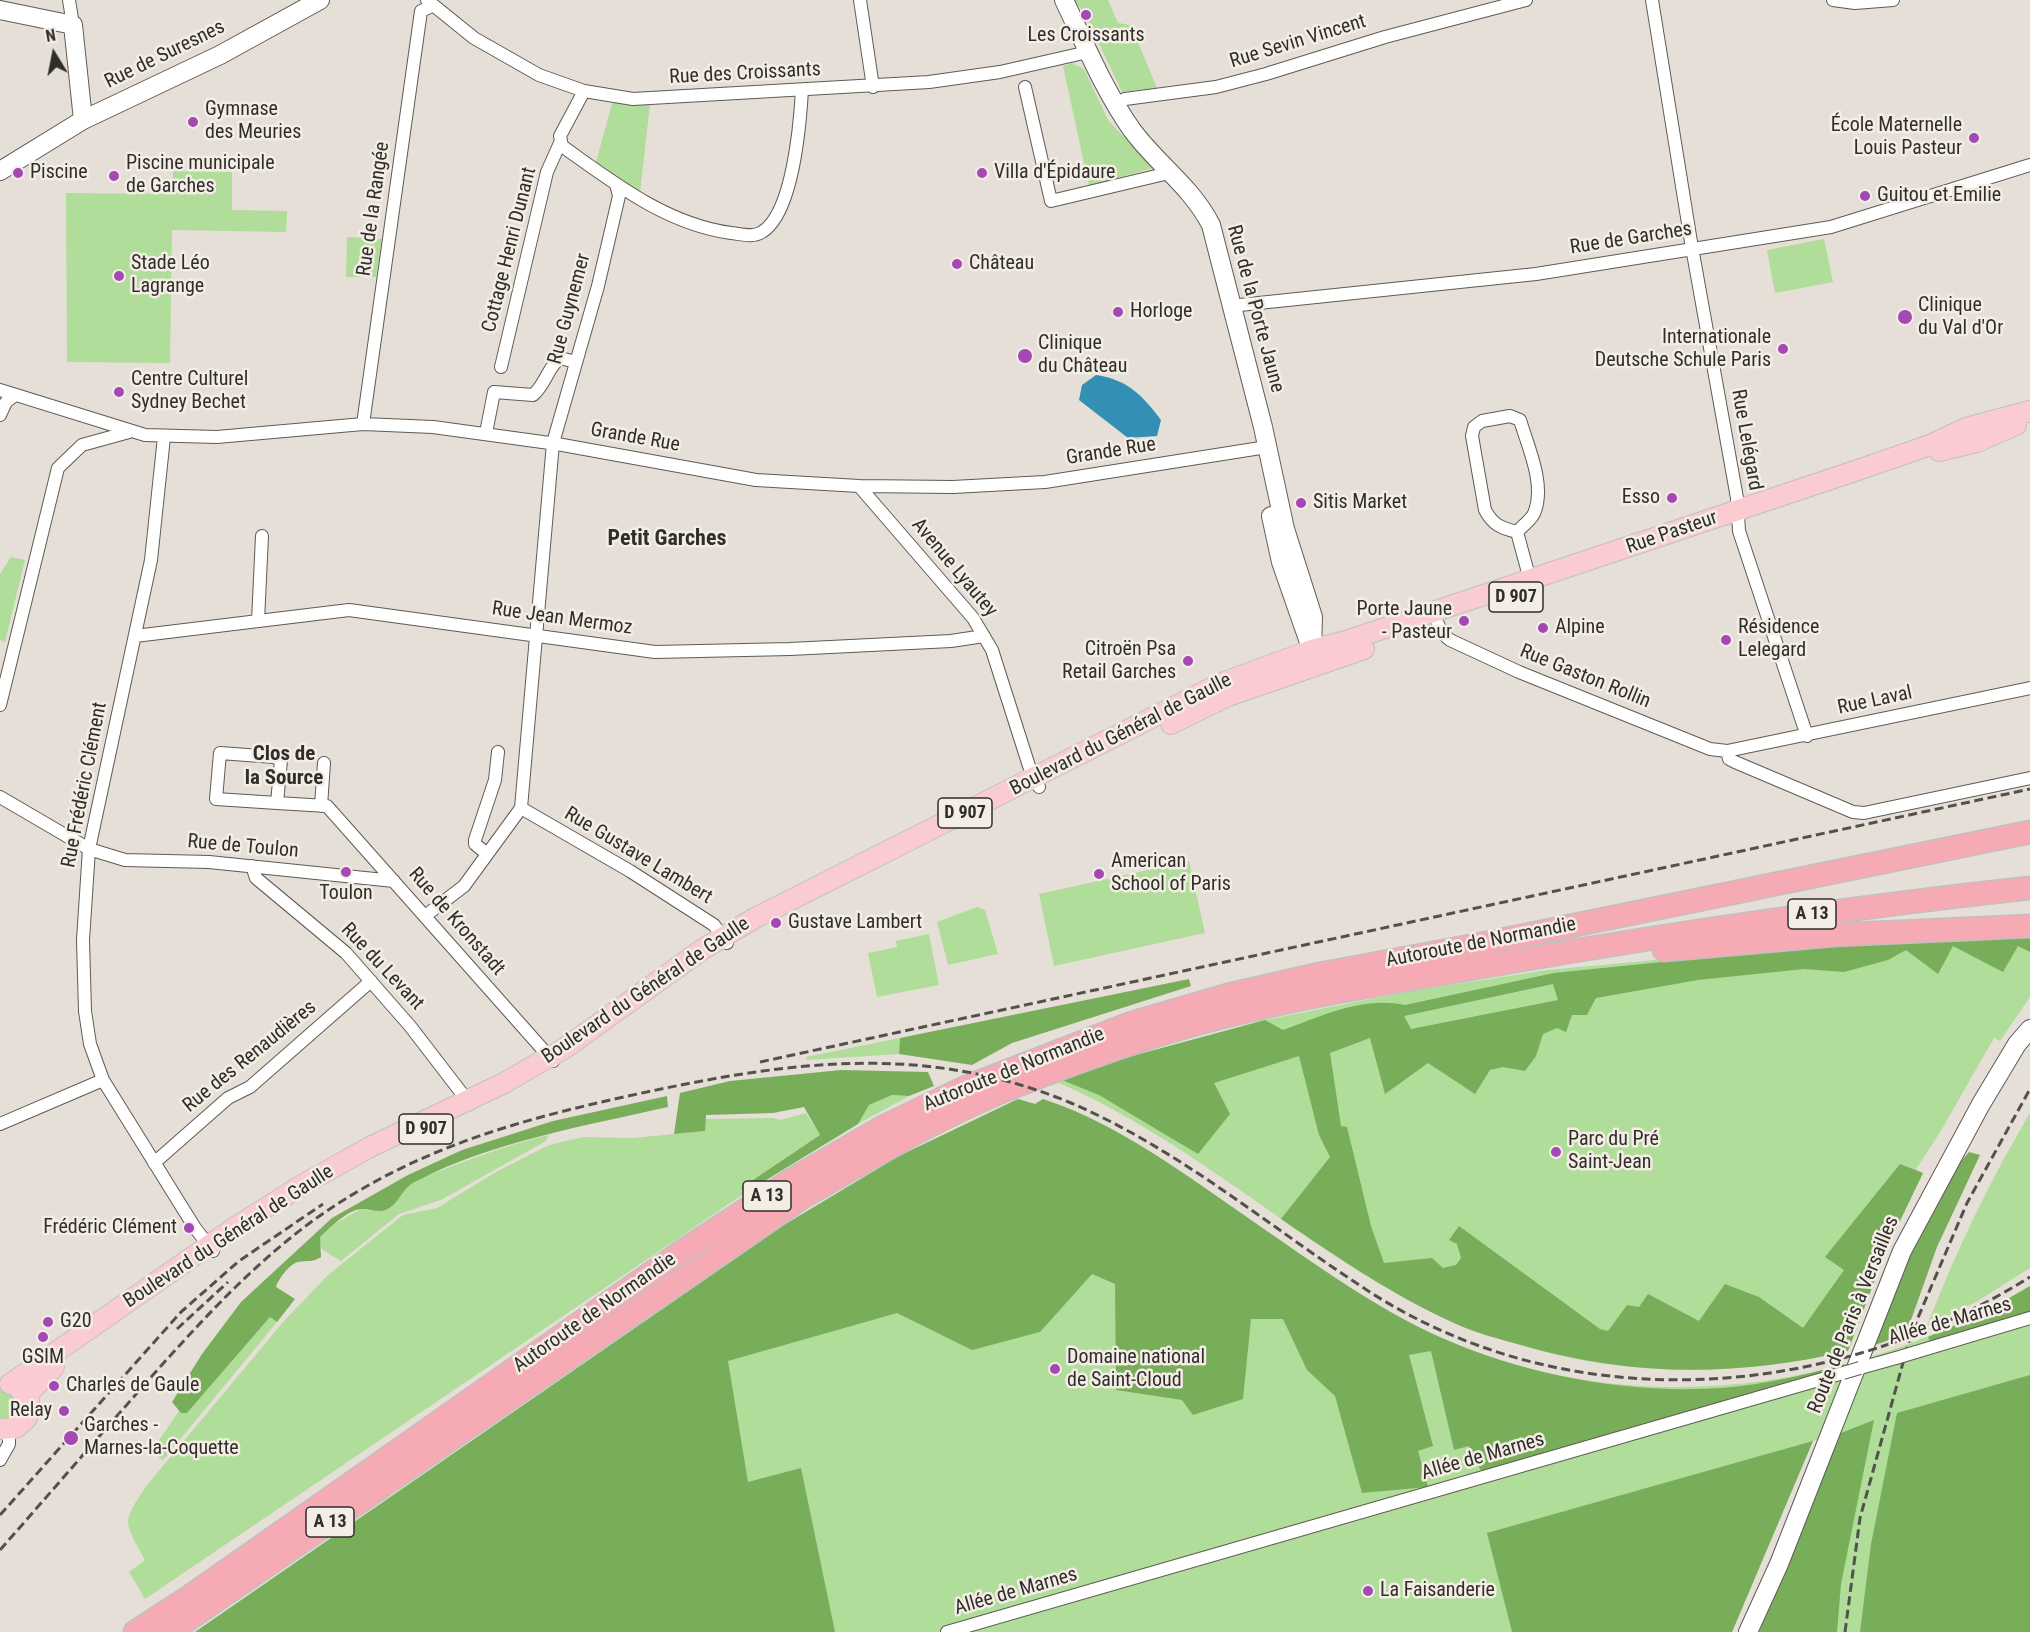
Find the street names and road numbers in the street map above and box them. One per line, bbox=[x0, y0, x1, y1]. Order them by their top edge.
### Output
street label: Rue Sevin Vincent bbox=[1227, 10, 1369, 74]
street label: Rue de Suresnes bbox=[101, 16, 229, 94]
street label: Rue des Croissants bbox=[669, 58, 821, 90]
street label: Rue de la Rangée bbox=[353, 140, 395, 278]
street label: Cottage Henri Dunant bbox=[478, 165, 542, 335]
street label: Rue de Garches bbox=[1568, 218, 1694, 260]
street label: Rue de la Porte Jaune bbox=[1221, 223, 1289, 395]
street label: Rue Guynemer bbox=[544, 251, 596, 367]
street label: Rue Lelégard bbox=[1725, 388, 1767, 492]
street label: Grande Rue bbox=[588, 418, 682, 458]
street label: Grande Rue bbox=[1065, 433, 1157, 471]
street label: Rue Pasteur bbox=[1623, 506, 1721, 560]
street label: Avenue Lyautey bbox=[906, 514, 1002, 622]
road number: D 907 bbox=[1489, 582, 1543, 612]
street label: Rue Jean Mermoz bbox=[490, 597, 634, 641]
street label: Rue Gaston Rollin bbox=[1516, 640, 1654, 714]
street label: Boulevard du Général de Gaulle bbox=[1006, 669, 1236, 801]
street label: Rue Laval bbox=[1835, 681, 1915, 721]
street label: Rue Frédéric Clément bbox=[57, 700, 113, 870]
road number: D 907 bbox=[938, 798, 992, 828]
street label: Rue Gustave Lambert bbox=[560, 802, 716, 910]
street label: Rue de Toulon bbox=[186, 830, 300, 864]
street label: Rue de Kronstadt bbox=[403, 863, 509, 981]
road number: A 13 bbox=[1788, 899, 1836, 929]
street label: Boulevard du Général de Gaulle bbox=[538, 912, 754, 1070]
street label: Autoroute de Normandie bbox=[1384, 913, 1578, 973]
street label: Rue du Levant bbox=[335, 918, 429, 1016]
street label: Rue des Renaudières bbox=[179, 996, 321, 1118]
street label: Autoroute de Normandie bbox=[920, 1023, 1108, 1117]
road number: D 907 bbox=[399, 1114, 453, 1144]
street label: Boulevard du Général de Gaulle bbox=[120, 1160, 338, 1314]
road number: A 13 bbox=[743, 1181, 791, 1211]
street label: Route de Paris à Versailles bbox=[1803, 1213, 1905, 1417]
street label: Autoroute de Normandie bbox=[509, 1248, 681, 1378]
street label: Allée de Marnes bbox=[1886, 1293, 2014, 1351]
street label: Allée de Marnes bbox=[1419, 1428, 1547, 1486]
road number: A 13 bbox=[306, 1507, 354, 1537]
street label: Allée de Marnes bbox=[952, 1563, 1080, 1621]

